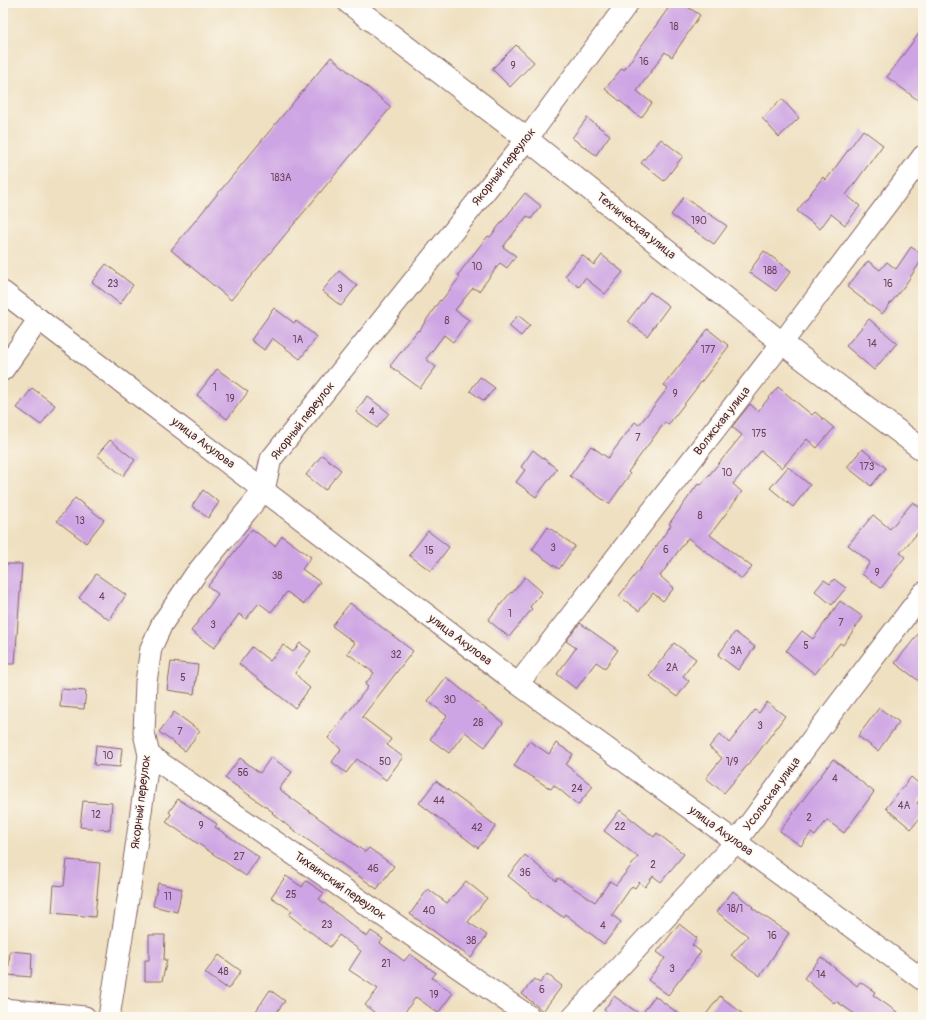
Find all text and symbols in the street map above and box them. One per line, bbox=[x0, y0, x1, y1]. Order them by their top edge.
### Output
house number: 18 bbox=[670, 21, 678, 33]
house number: 16 bbox=[639, 56, 649, 68]
house number: 9 bbox=[510, 60, 516, 72]
street label: Якорный переулок bbox=[469, 125, 539, 209]
house number: 183А bbox=[270, 172, 292, 184]
street label: Техническая улица bbox=[593, 189, 679, 263]
house number: 190 bbox=[691, 215, 707, 227]
house number: 10 bbox=[472, 261, 483, 273]
house number: 188 bbox=[763, 265, 777, 277]
house number: 23 bbox=[108, 278, 119, 290]
house number: 16 bbox=[883, 278, 893, 290]
house number: 3 bbox=[337, 283, 343, 295]
house number: 8 bbox=[444, 315, 450, 327]
house number: 1А bbox=[293, 334, 304, 346]
house number: 14 bbox=[867, 338, 877, 350]
house number: 177 bbox=[701, 344, 716, 356]
street label: Якорный переулок bbox=[268, 379, 338, 463]
house number: 1 bbox=[213, 382, 217, 394]
street label: Волжская улица bbox=[690, 383, 754, 458]
house number: 9 bbox=[672, 388, 678, 400]
house number: 19 bbox=[225, 393, 235, 405]
house number: 4 bbox=[369, 406, 375, 418]
street label: улица Акулова bbox=[167, 414, 238, 472]
house number: 175 bbox=[752, 428, 766, 440]
house number: 7 bbox=[635, 432, 641, 444]
house number: 173 bbox=[860, 461, 875, 473]
house number: 10 bbox=[722, 467, 733, 479]
house number: 8 bbox=[697, 510, 703, 522]
house number: 13 bbox=[75, 515, 85, 527]
house number: 3 bbox=[550, 542, 556, 554]
house number: 6 bbox=[663, 544, 669, 556]
house number: 15 bbox=[424, 545, 434, 557]
house number: 9 bbox=[874, 567, 880, 579]
house number: 38 bbox=[272, 570, 282, 582]
house number: 4 bbox=[99, 591, 105, 603]
house number: 1 bbox=[508, 608, 512, 620]
street label: улица Акулова bbox=[424, 611, 495, 669]
house number: 7 bbox=[838, 617, 844, 629]
house number: 3 bbox=[210, 619, 216, 631]
house number: 5 bbox=[803, 640, 809, 652]
house number: 3А bbox=[730, 645, 743, 657]
house number: 32 bbox=[390, 649, 402, 661]
house number: 2А bbox=[666, 662, 679, 674]
house number: 5 bbox=[180, 672, 186, 684]
house number: 30 bbox=[444, 694, 456, 706]
house number: 28 bbox=[473, 717, 483, 729]
house number: 3 bbox=[757, 720, 763, 732]
house number: 7 bbox=[177, 726, 183, 738]
house number: 10 bbox=[103, 750, 114, 762]
street label: Якорный переулок bbox=[128, 754, 154, 850]
street label: Усольская улица bbox=[740, 754, 804, 834]
house number: 50 bbox=[379, 756, 391, 768]
house number: 1/9 bbox=[726, 756, 738, 768]
house number: 56 bbox=[237, 767, 249, 779]
house number: 4 bbox=[832, 773, 838, 785]
house number: 24 bbox=[571, 783, 583, 795]
house number: 44 bbox=[433, 795, 445, 807]
house number: 4А bbox=[898, 800, 911, 812]
street label: улица Акулова bbox=[685, 802, 756, 860]
house number: 12 bbox=[91, 809, 101, 821]
house number: 2 bbox=[806, 812, 812, 824]
house number: 9 bbox=[198, 820, 204, 832]
house number: 22 bbox=[614, 821, 626, 833]
house number: 42 bbox=[471, 822, 483, 834]
street label: Тихвинский переулок bbox=[291, 849, 389, 923]
house number: 27 bbox=[234, 851, 245, 863]
house number: 2 bbox=[650, 859, 656, 871]
house number: 46 bbox=[367, 863, 379, 875]
house number: 36 bbox=[519, 867, 531, 879]
house number: 25 bbox=[285, 889, 297, 901]
house number: 11 bbox=[164, 891, 172, 903]
house number: 18/1 bbox=[727, 903, 743, 915]
house number: 40 bbox=[423, 905, 435, 917]
house number: 23 bbox=[322, 919, 333, 931]
house number: 4 bbox=[600, 920, 606, 932]
house number: 16 bbox=[767, 930, 777, 942]
house number: 38 bbox=[466, 935, 476, 947]
house number: 21 bbox=[381, 958, 391, 970]
house number: 3 bbox=[669, 963, 675, 975]
house number: 48 bbox=[218, 966, 228, 978]
house number: 14 bbox=[816, 969, 826, 981]
house number: 6 bbox=[539, 984, 545, 996]
house number: 19 bbox=[429, 989, 439, 1001]

